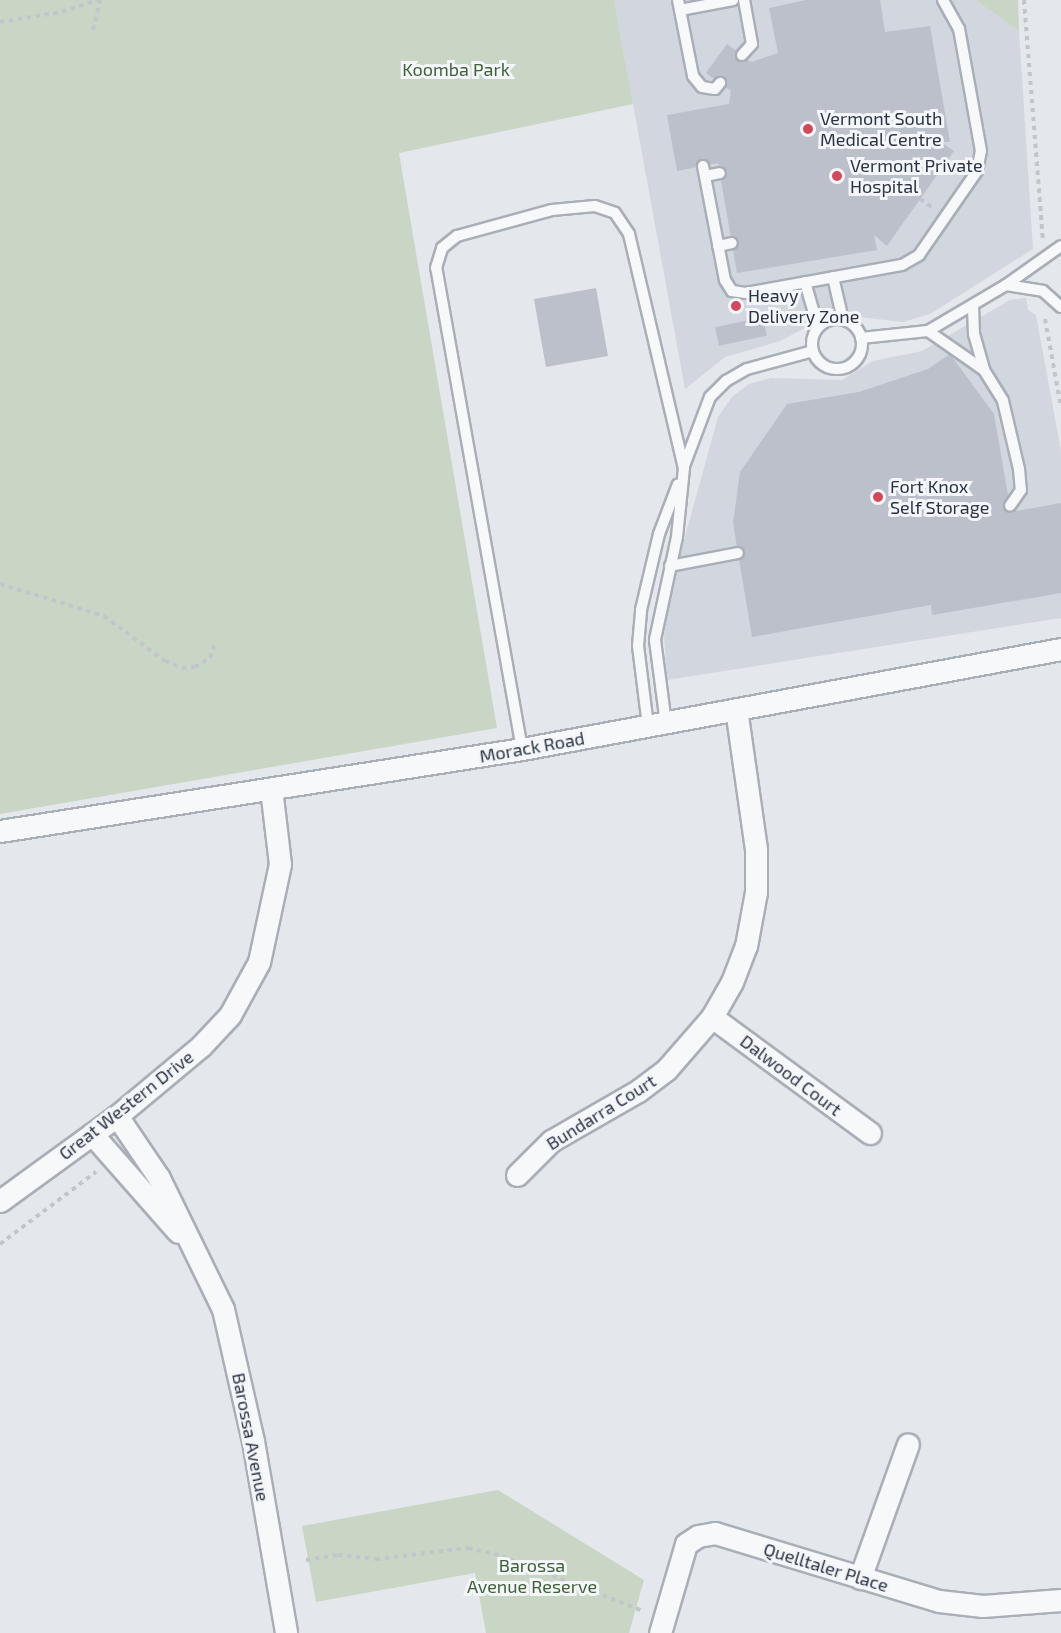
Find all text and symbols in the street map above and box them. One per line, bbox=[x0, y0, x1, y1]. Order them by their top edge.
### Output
park label: Koomba Park bbox=[402, 58, 510, 80]
place label: Vermont South Medical Centre bbox=[820, 108, 942, 150]
marker: Vermont South Medical Centre bbox=[801, 122, 815, 136]
place label: Vermont Private Hospital bbox=[850, 155, 983, 198]
marker: Vermont Private Hospital bbox=[828, 167, 846, 185]
place label: Heavy Delivery Zone bbox=[748, 285, 860, 328]
marker: Heavy Delivery Zone bbox=[729, 299, 743, 313]
place label: Fort Knox Self Storage bbox=[890, 476, 990, 518]
marker: Fort Knox Self Storage bbox=[871, 490, 885, 504]
street label: Morack Road bbox=[478, 727, 586, 767]
street label: Dalwood Court bbox=[736, 1030, 846, 1120]
street label: Great Western Drive bbox=[54, 1046, 198, 1164]
street label: Bundarra Court bbox=[542, 1070, 660, 1154]
street label: Barossa Avenue bbox=[228, 1371, 274, 1503]
street label: Quelltaler Place bbox=[761, 1538, 891, 1596]
park label: Barossa Avenue Reserve bbox=[467, 1555, 597, 1598]

